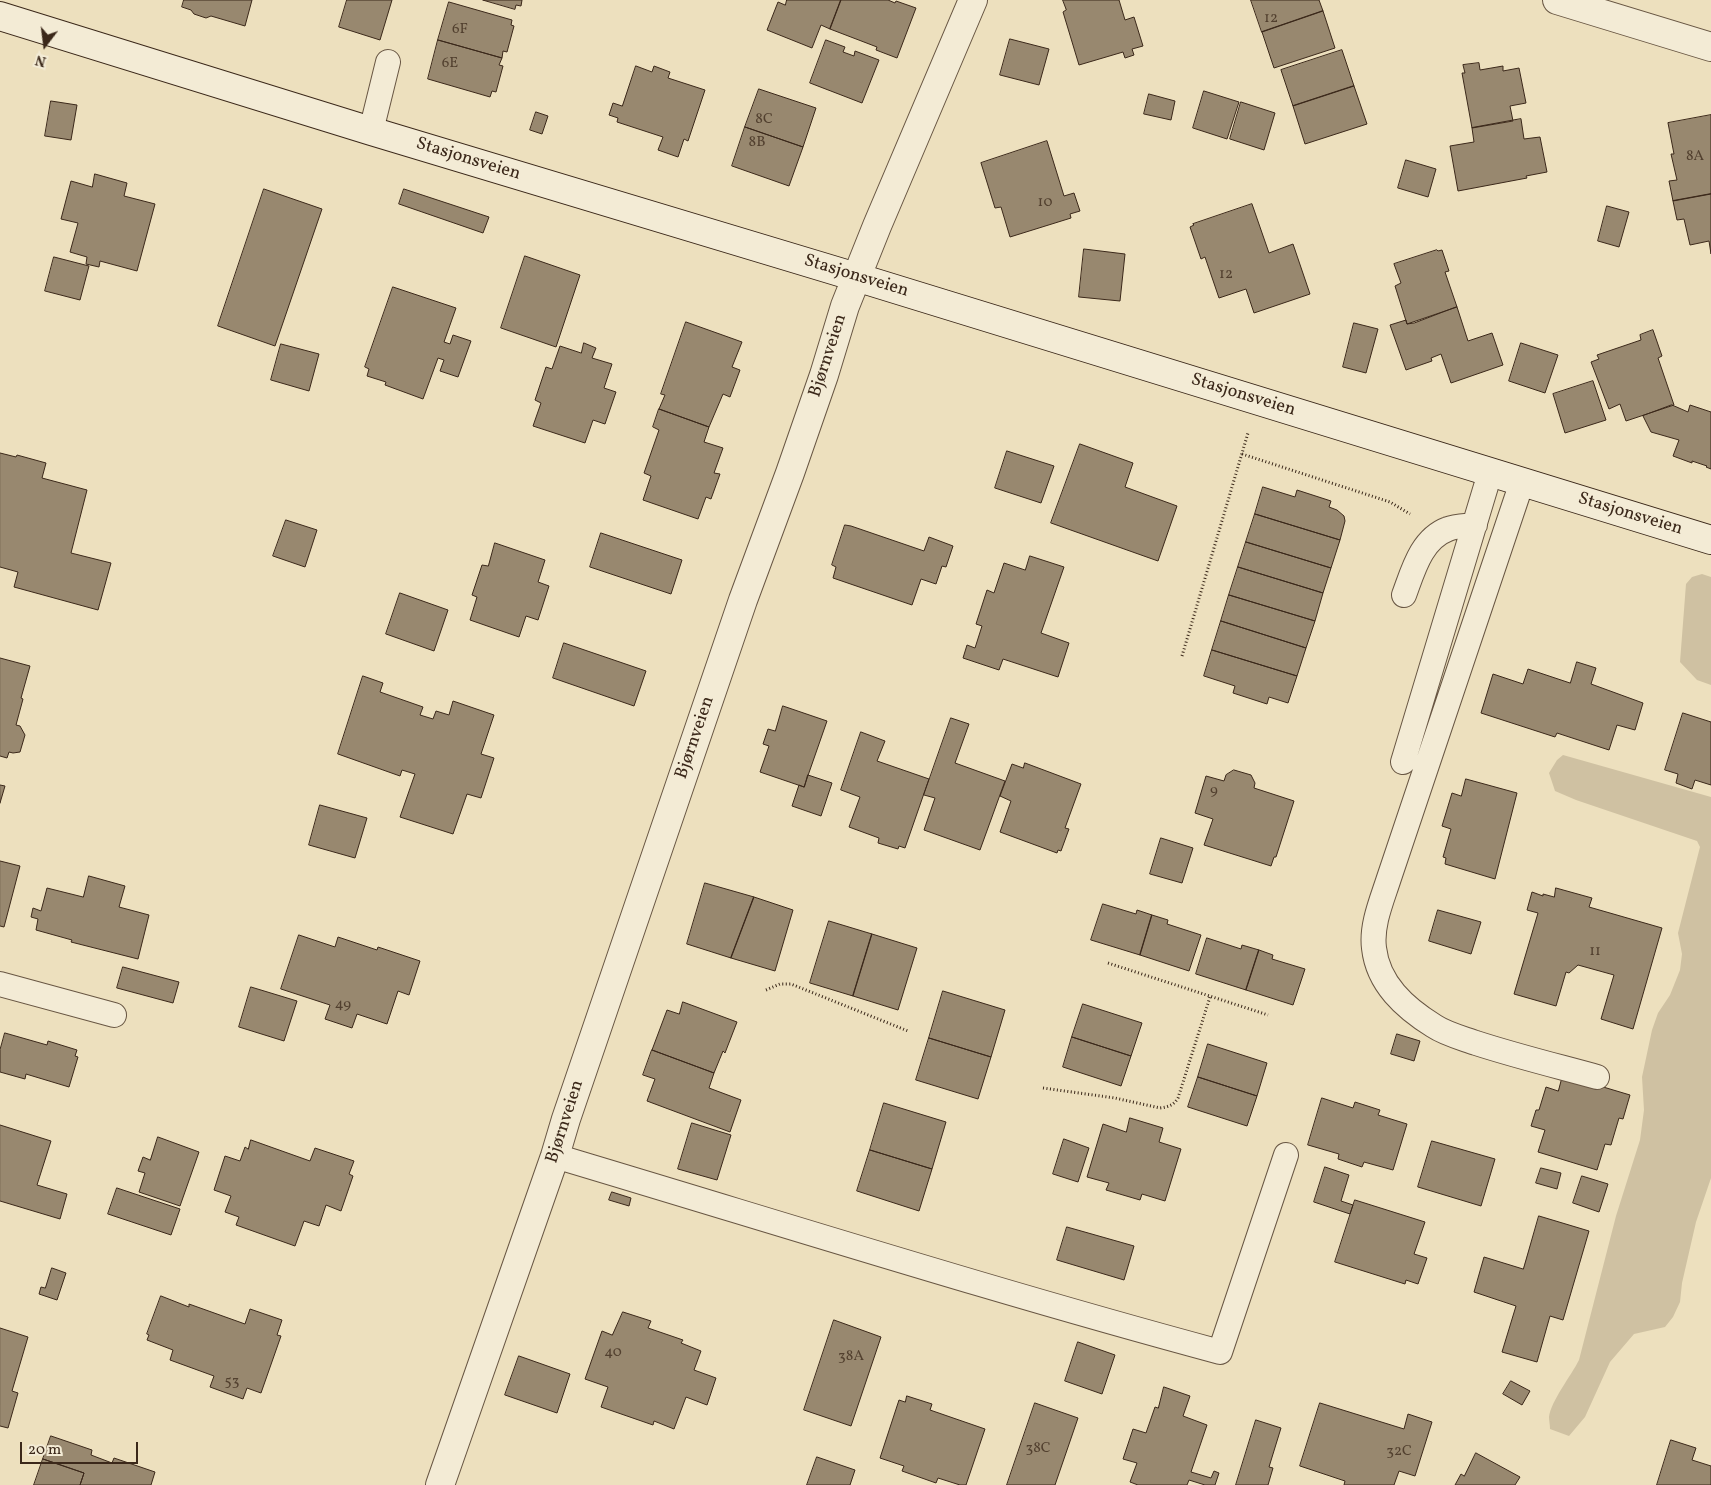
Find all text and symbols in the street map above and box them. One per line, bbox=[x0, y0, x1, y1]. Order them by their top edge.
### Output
house number: 12 bbox=[1264, 10, 1278, 28]
north arrow bbox=[20, 20, 70, 70]
house number: 6F bbox=[452, 21, 468, 39]
text: N bbox=[34, 49, 48, 70]
house number: 6E bbox=[442, 55, 458, 73]
house number: 8C bbox=[755, 111, 773, 129]
street label: Stasjonsveien bbox=[413, 134, 523, 186]
house number: 8B bbox=[749, 134, 765, 152]
house number: 8A bbox=[1686, 148, 1704, 166]
house number: 10 bbox=[1038, 194, 1052, 212]
street label: Stasjonsveien bbox=[801, 251, 911, 303]
house number: 12 bbox=[1219, 266, 1233, 284]
street label: Bjørnveien bbox=[805, 312, 853, 400]
street label: Stasjonsveien bbox=[1188, 370, 1298, 422]
street label: Stasjonsveien bbox=[1575, 489, 1685, 541]
street label: Bjørnveien bbox=[672, 694, 720, 782]
house number: 9 bbox=[1210, 782, 1218, 800]
house number: 11 bbox=[1589, 943, 1601, 961]
house number: 49 bbox=[335, 996, 351, 1014]
street label: Bjørnveien bbox=[542, 1078, 590, 1166]
house number: 40 bbox=[604, 1344, 622, 1362]
house number: 38A bbox=[838, 1348, 864, 1366]
house number: 53 bbox=[225, 1373, 239, 1391]
scale bar bbox=[22, 1432, 140, 1464]
text: 20 m bbox=[28, 1440, 61, 1461]
house number: 38C bbox=[1025, 1440, 1051, 1458]
house number: 32C bbox=[1386, 1443, 1412, 1461]

